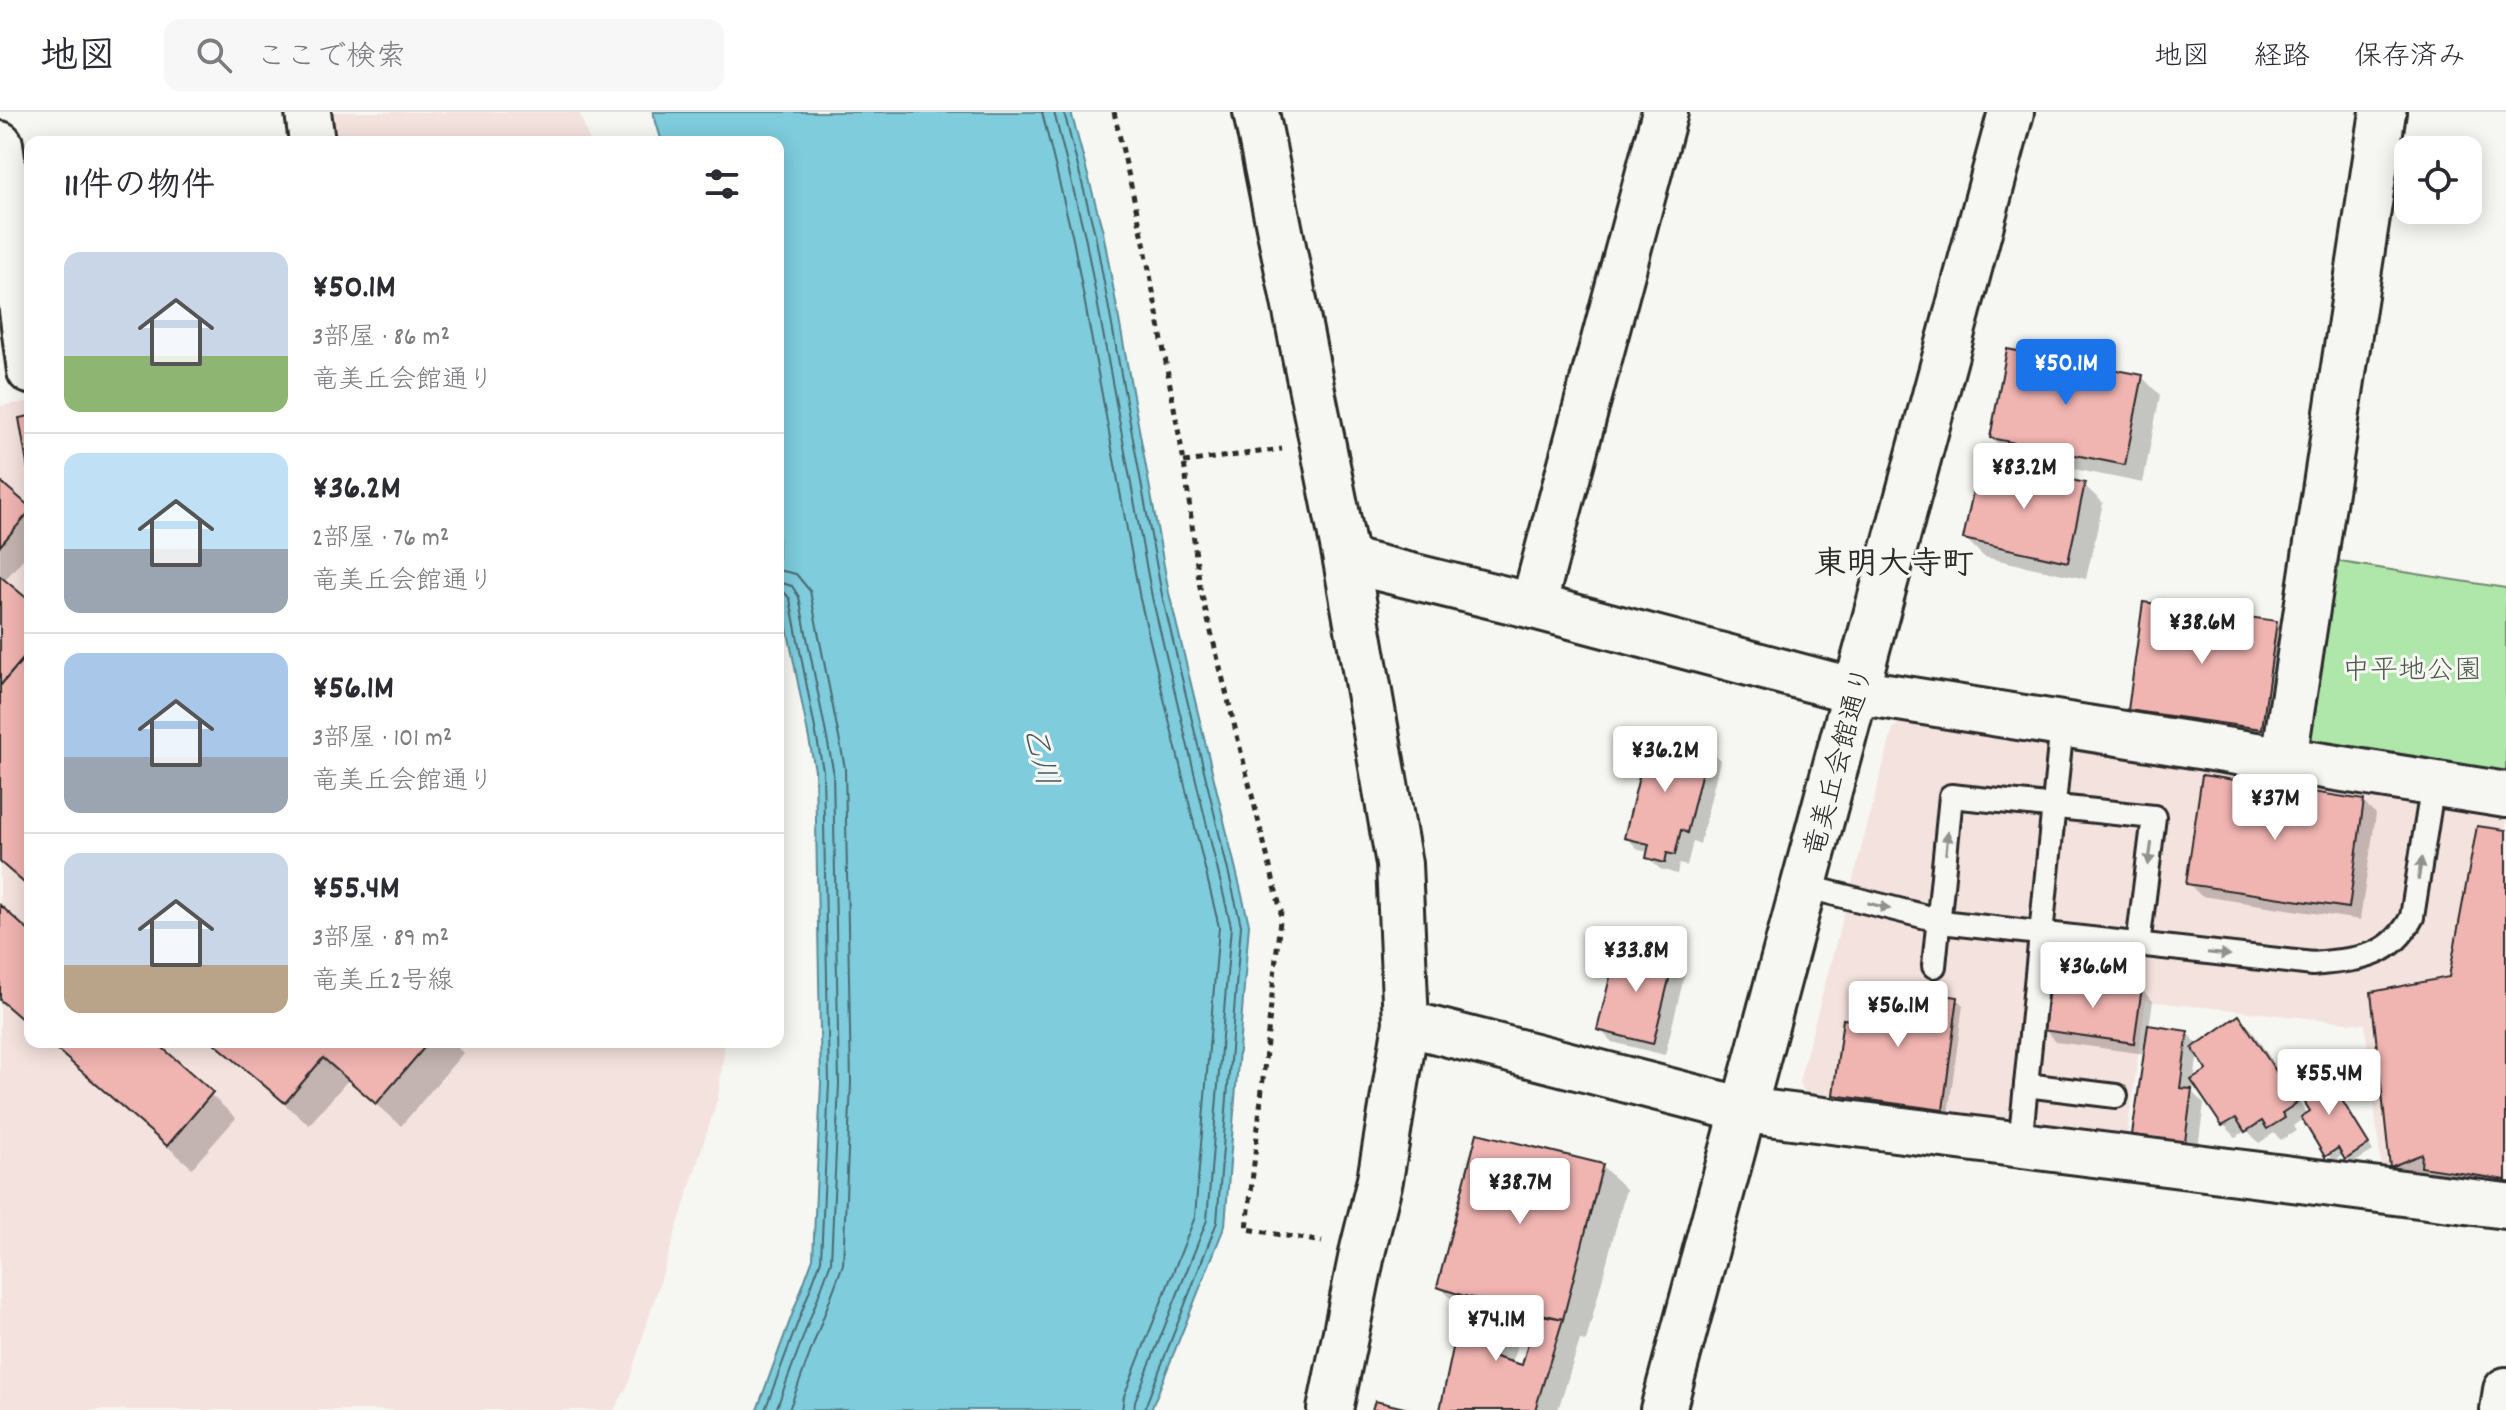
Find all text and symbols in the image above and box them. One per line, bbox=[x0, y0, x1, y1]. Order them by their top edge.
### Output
search box bbox=[164, 19, 724, 91]
text: 地図 bbox=[40, 32, 116, 87]
icon: search bbox=[192, 33, 236, 77]
text: ここで検索 bbox=[256, 38, 406, 81]
text: 地図 bbox=[2154, 39, 2210, 79]
text: 経路 bbox=[2254, 39, 2310, 79]
text: 保存済み bbox=[2354, 39, 2466, 79]
map controls bbox=[2394, 136, 2482, 224]
button: locate bbox=[2394, 136, 2482, 224]
icon: filters bbox=[700, 162, 744, 206]
text: 11件の物件 bbox=[64, 164, 215, 213]
text: ¥50.1M bbox=[312, 265, 396, 314]
icon: home bbox=[128, 284, 224, 380]
text: 3部屋 · 86 m² bbox=[312, 320, 450, 357]
pin: ¥50.1M bbox=[2001, 339, 2131, 407]
text: ¥50.1M bbox=[2034, 346, 2098, 383]
text: 竜美丘会館通り bbox=[312, 363, 494, 400]
pin: ¥83.2M bbox=[1959, 443, 2089, 511]
text: ¥83.2M bbox=[1991, 450, 2057, 487]
text: ¥36.2M bbox=[312, 466, 401, 515]
icon: home bbox=[128, 485, 224, 581]
text: 2部屋 · 76 m² bbox=[312, 521, 449, 558]
district label: 東明大寺町 bbox=[1814, 544, 1974, 590]
text: 竜美丘会館通り bbox=[312, 564, 494, 601]
pin: ¥38.6M bbox=[2137, 598, 2267, 666]
text: ¥38.6M bbox=[2169, 605, 2235, 642]
park label: 中平地公園 bbox=[2342, 653, 2482, 693]
street label: 竜美丘会館通り bbox=[1797, 662, 1887, 862]
text: ¥56.1M bbox=[312, 666, 394, 715]
icon: home bbox=[128, 685, 224, 781]
text: 3部屋 · 101 m² bbox=[312, 721, 452, 758]
water label: 乙川 bbox=[1010, 723, 1066, 791]
pin: ¥36.2M bbox=[1600, 726, 1730, 794]
text: ¥36.2M bbox=[1631, 733, 1699, 770]
text: 竜美丘会館通り bbox=[312, 764, 494, 801]
pin: ¥37M bbox=[2228, 774, 2322, 842]
text: ¥37M bbox=[2250, 781, 2300, 818]
one-way arrow bbox=[1940, 830, 1953, 855]
one-way arrow bbox=[2143, 842, 2156, 867]
one-way arrow bbox=[2414, 856, 2426, 881]
text: ¥55.4M bbox=[312, 866, 400, 915]
icon: home bbox=[128, 885, 224, 981]
one-way arrow bbox=[1867, 900, 1891, 913]
text: 3部屋 · 89 m² bbox=[312, 921, 449, 958]
pin: ¥33.8M bbox=[1571, 926, 1701, 994]
text: ¥33.8M bbox=[1603, 933, 1669, 970]
pin: ¥36.6M bbox=[2028, 942, 2158, 1010]
one-way arrow bbox=[2207, 947, 2232, 960]
text: ¥36.6M bbox=[2058, 949, 2128, 986]
text: 竜美丘2号線 bbox=[312, 964, 453, 1001]
pin: ¥56.1M bbox=[1833, 981, 1963, 1049]
text: ¥56.1M bbox=[1867, 988, 1929, 1025]
pin: ¥55.4M bbox=[2264, 1049, 2394, 1117]
text: ¥55.4M bbox=[2295, 1056, 2363, 1093]
pin: ¥38.7M bbox=[1455, 1158, 1585, 1226]
text: ¥38.7M bbox=[1488, 1165, 1552, 1202]
pin: ¥74.1M bbox=[1431, 1295, 1561, 1363]
text: ¥74.1M bbox=[1467, 1302, 1525, 1339]

